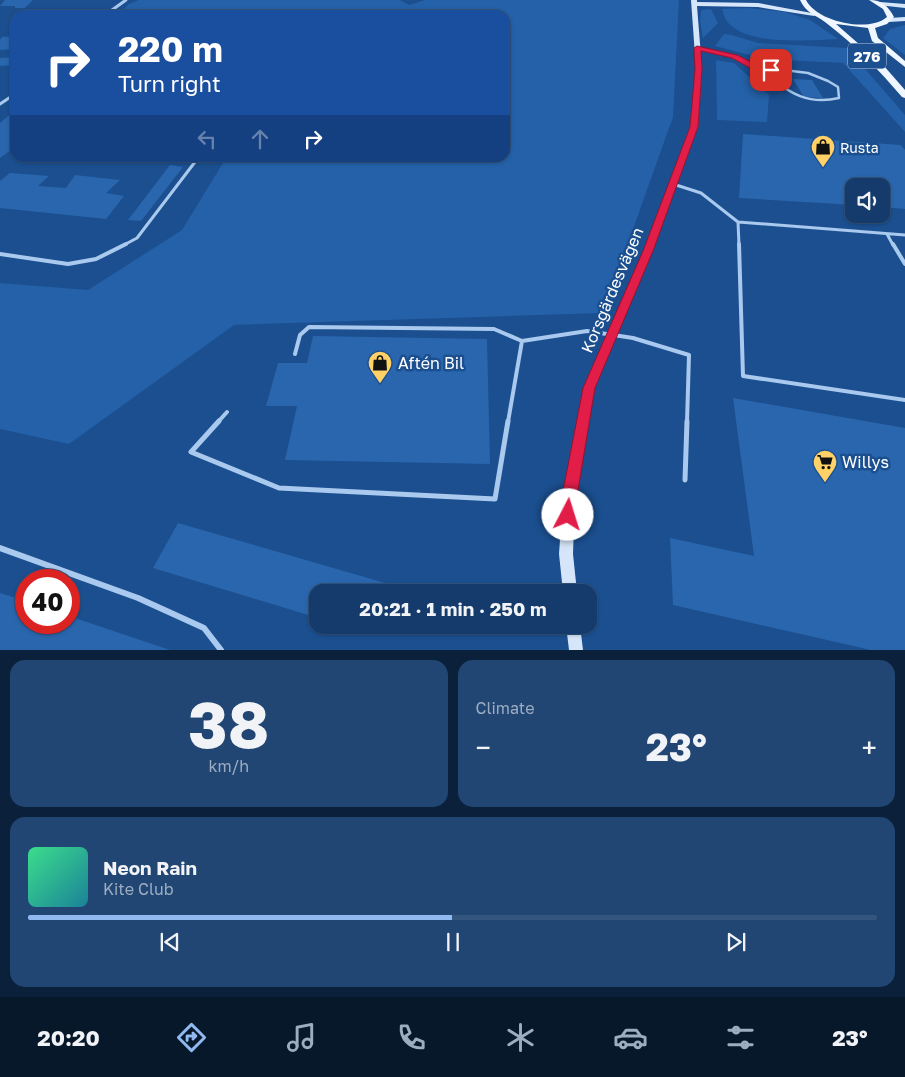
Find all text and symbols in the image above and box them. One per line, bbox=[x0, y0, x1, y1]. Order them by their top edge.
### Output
text: 220 m bbox=[118, 28, 223, 70]
icon: right bbox=[35, 30, 100, 95]
road number: 276 bbox=[848, 44, 886, 68]
pin bbox=[750, 49, 792, 91]
icon: arrive bbox=[757, 56, 785, 84]
text: Turn right bbox=[118, 70, 221, 97]
icon: left bbox=[193, 125, 221, 153]
icon: ahead bbox=[246, 125, 274, 153]
icon: right bbox=[299, 125, 327, 153]
shop icon: Rusta bbox=[810, 134, 836, 168]
place label: Rusta bbox=[840, 139, 879, 156]
map controls bbox=[845, 178, 890, 223]
button: sound bbox=[845, 178, 890, 223]
street label: Korsgärdesvägen bbox=[577, 224, 647, 356]
shop icon: Aftén Bil bbox=[367, 350, 393, 384]
place label: Aftén Bil bbox=[398, 353, 464, 373]
supermarket icon: Willys bbox=[812, 449, 838, 483]
place label: Willys bbox=[842, 452, 889, 472]
position arrow bbox=[541, 488, 593, 540]
speed limit sign: 40 bbox=[15, 569, 80, 634]
text: 20:21 · 1 min · 250 m bbox=[359, 597, 547, 620]
text: 38 bbox=[188, 684, 269, 762]
text: Climate bbox=[476, 698, 535, 718]
text: 23° bbox=[646, 724, 707, 769]
text: − bbox=[476, 731, 491, 764]
text: + bbox=[862, 731, 877, 764]
text: km/h bbox=[208, 756, 249, 776]
text: Neon Rain bbox=[103, 856, 197, 879]
text: Kite Club bbox=[103, 879, 174, 899]
icon: previous bbox=[156, 928, 184, 956]
icon: pause bbox=[439, 928, 467, 956]
icon: next bbox=[722, 928, 750, 956]
icon: directions bbox=[174, 1020, 209, 1055]
icon: music bbox=[284, 1020, 319, 1055]
icon: phone bbox=[394, 1020, 429, 1055]
icon: climate bbox=[503, 1020, 538, 1055]
icon: car bbox=[613, 1020, 648, 1055]
icon: filters bbox=[723, 1020, 758, 1055]
text: 20:20 bbox=[37, 1024, 100, 1051]
text: 23° bbox=[832, 1024, 868, 1051]

